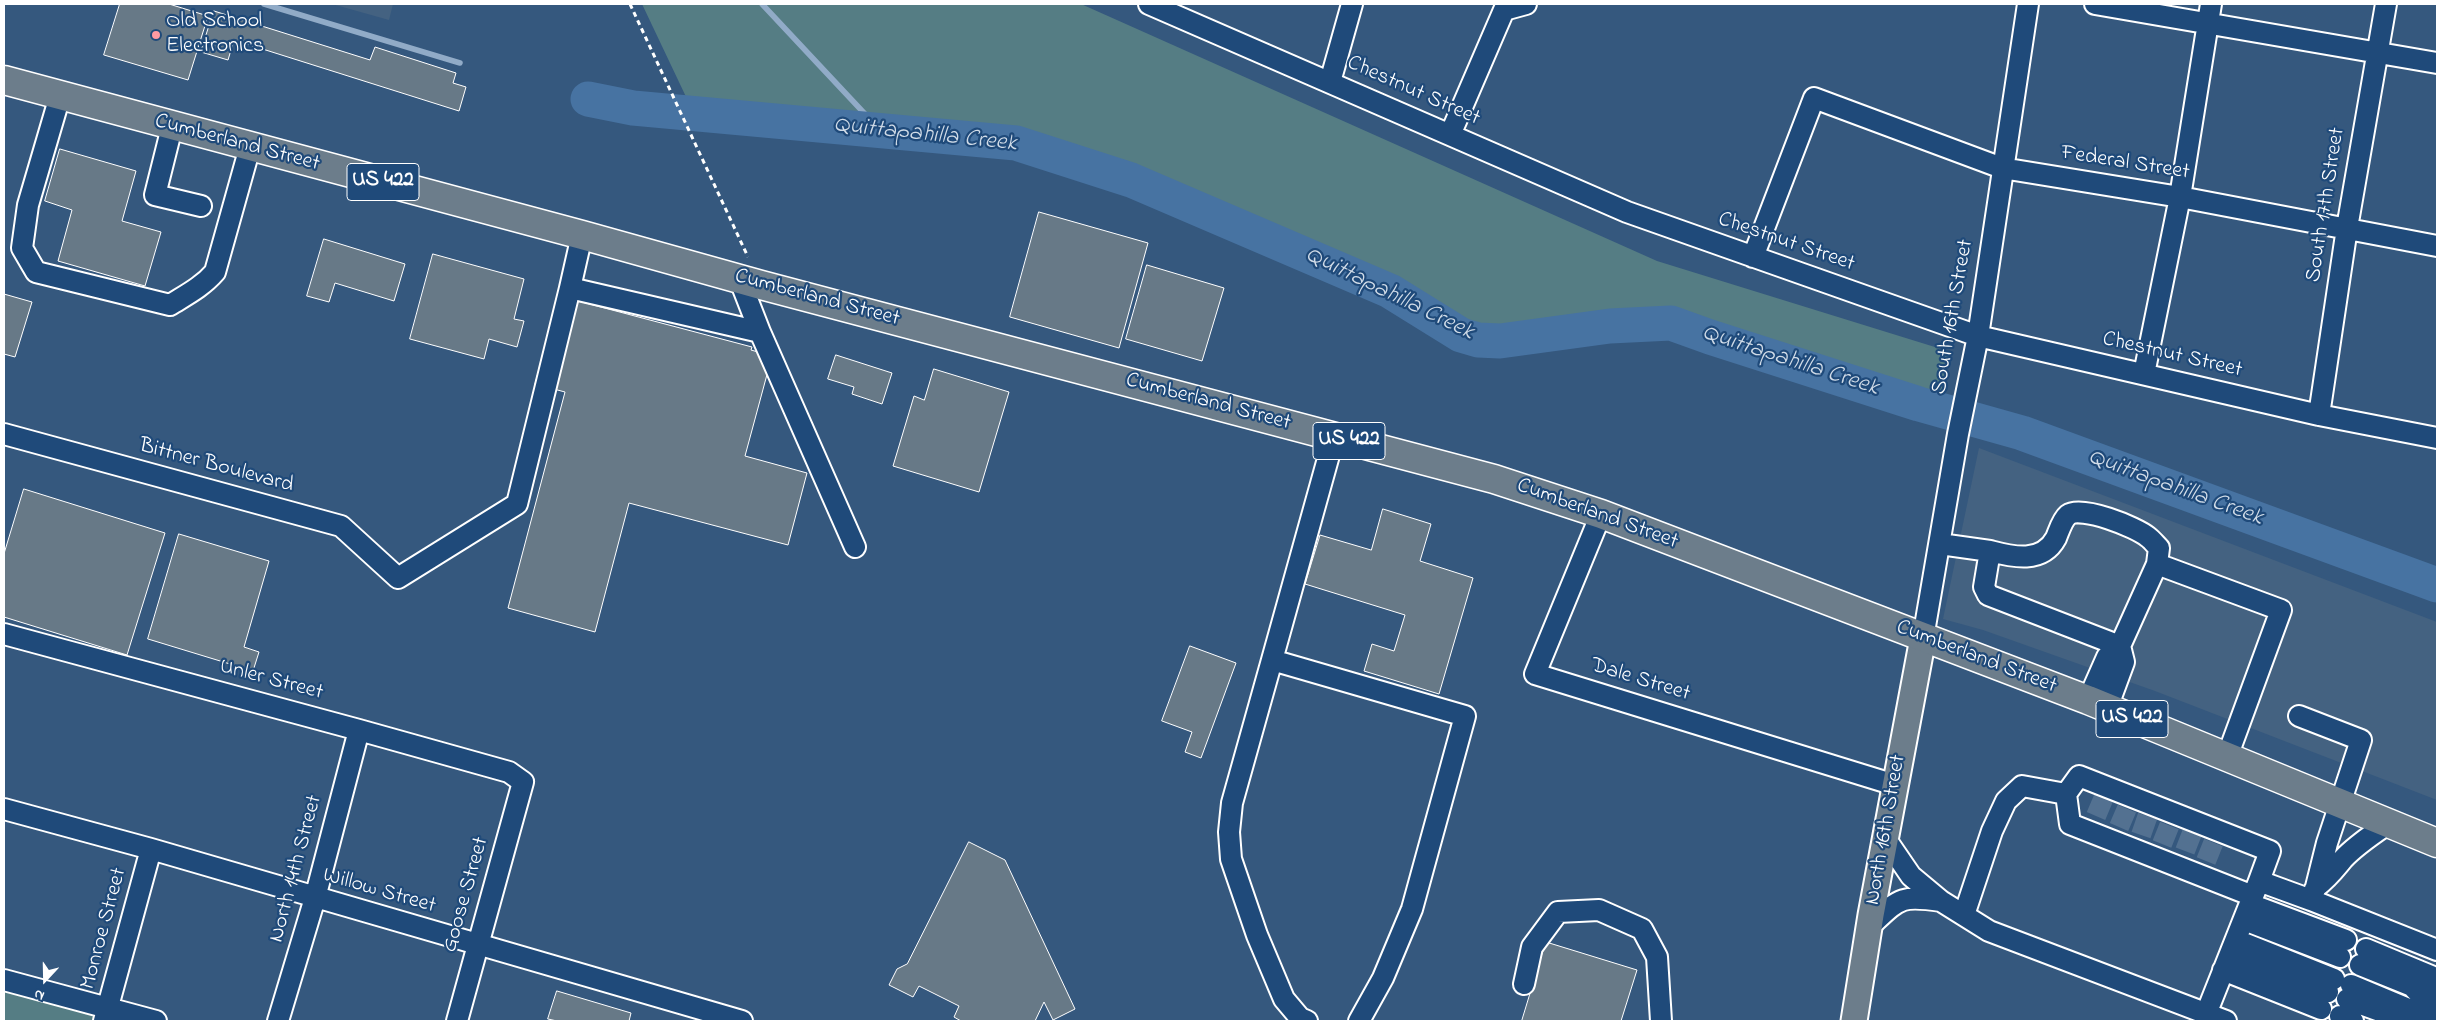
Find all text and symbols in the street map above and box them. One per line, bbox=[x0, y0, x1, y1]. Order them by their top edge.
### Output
place label: Old School Electronics bbox=[166, 9, 264, 60]
marker: Old School Electronics bbox=[150, 29, 162, 41]
street label: Chestnut Street bbox=[1342, 51, 1484, 133]
street label: Cumberland Street bbox=[152, 109, 322, 179]
water label: Quittapahilla Creek bbox=[832, 112, 1018, 160]
street label: South 17th Street bbox=[2302, 126, 2352, 284]
street label: Federal Street bbox=[2059, 141, 2191, 187]
road number: US 422 bbox=[347, 163, 419, 200]
street label: Chestnut Street bbox=[1714, 207, 1858, 279]
street label: South 16th Street bbox=[1927, 237, 1981, 397]
water label: Quittapahilla Creek bbox=[1300, 242, 1478, 348]
street label: Cumberland Street bbox=[732, 264, 902, 334]
water label: Quittapahilla Creek bbox=[1698, 320, 1882, 404]
street label: Chestnut Street bbox=[2100, 327, 2244, 385]
street label: Cumberland Street bbox=[1123, 368, 1293, 438]
road number: US 422 bbox=[1313, 422, 1385, 460]
street label: Bittner Boulevard bbox=[136, 434, 296, 500]
water label: Quittapahilla Creek bbox=[2084, 444, 2266, 534]
street label: Cumberland Street bbox=[1513, 474, 1681, 556]
street label: Cumberland Street bbox=[1892, 615, 2060, 701]
street label: Dale Street bbox=[1587, 653, 1693, 709]
street label: Unler Street bbox=[216, 655, 326, 707]
road number: US 422 bbox=[2096, 701, 2168, 738]
street label: North 16th Street bbox=[1861, 753, 1913, 907]
street label: North 14th Street bbox=[265, 793, 329, 945]
street label: Goose Street bbox=[438, 834, 496, 956]
street label: Willow Street bbox=[319, 863, 439, 921]
street label: Monroe Street bbox=[76, 865, 134, 993]
north arrow bbox=[20, 955, 70, 1005]
text: N bbox=[31, 983, 48, 1006]

